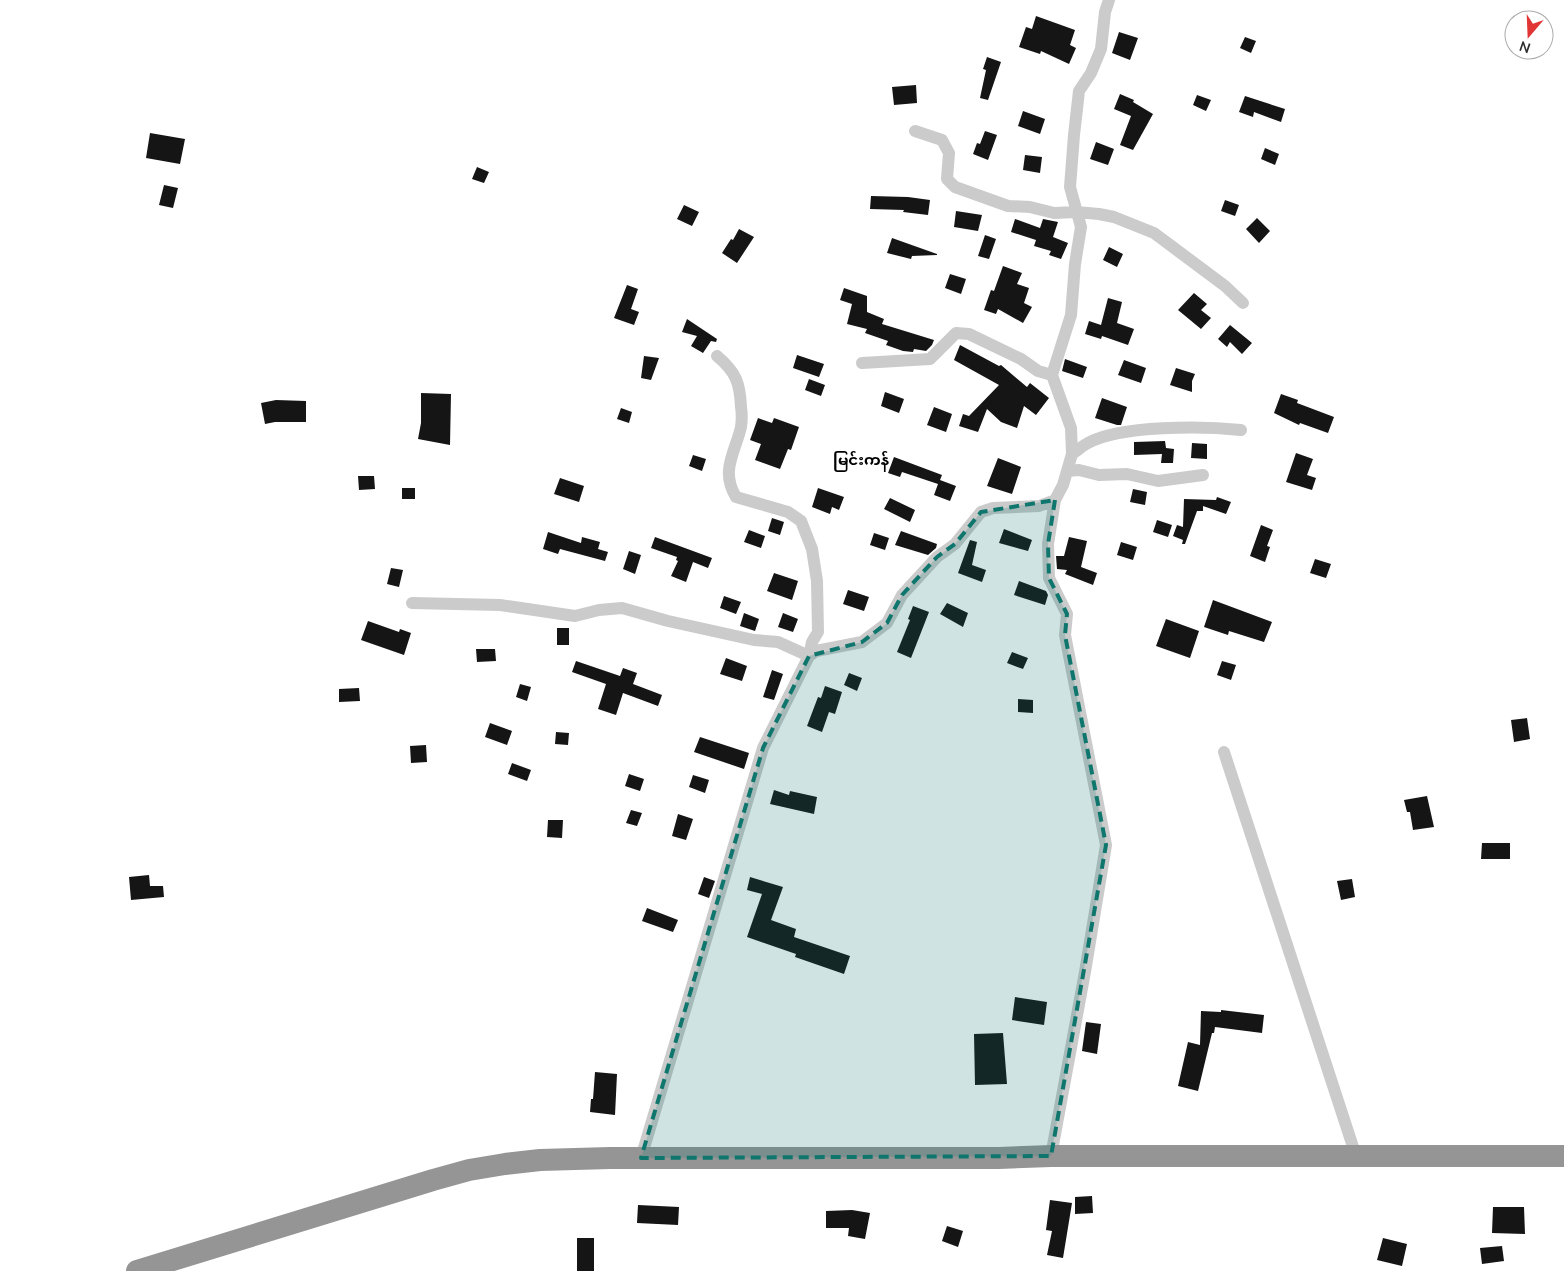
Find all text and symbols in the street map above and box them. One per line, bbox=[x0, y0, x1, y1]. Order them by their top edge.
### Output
north arrow bbox=[1504, 10, 1554, 60]
text: N bbox=[1517, 37, 1533, 58]
district label: မြင်းကန် bbox=[833, 450, 889, 472]

